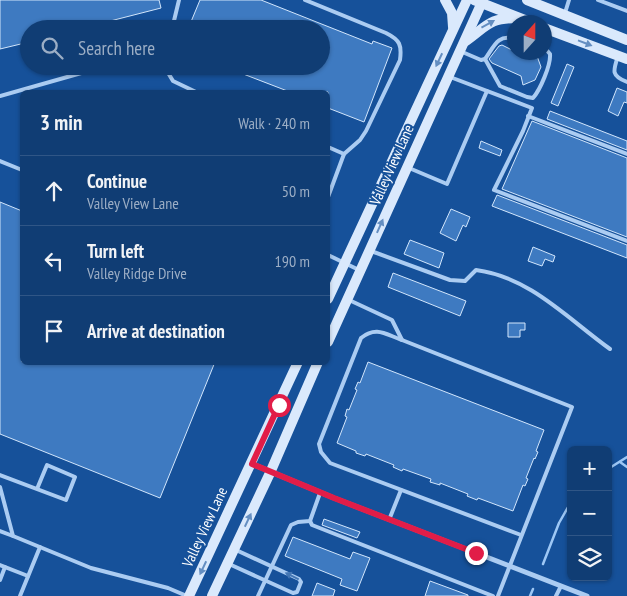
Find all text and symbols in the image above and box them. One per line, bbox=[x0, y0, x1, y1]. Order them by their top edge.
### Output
north arrow bbox=[507, 15, 552, 60]
search box bbox=[20, 20, 330, 75]
one-way arrow bbox=[481, 20, 496, 28]
icon: search bbox=[38, 34, 66, 62]
text: Search here bbox=[78, 36, 155, 60]
one-way arrow bbox=[578, 40, 592, 48]
one-way arrow bbox=[435, 53, 443, 67]
text: 3 min bbox=[40, 109, 82, 136]
text: Walk · 240 m bbox=[238, 113, 310, 133]
street label: Valley View Lane bbox=[365, 122, 418, 209]
text: Continue bbox=[87, 169, 147, 193]
icon: ahead bbox=[40, 177, 68, 205]
text: 50 m bbox=[282, 181, 310, 201]
text: Valley View Lane bbox=[87, 193, 179, 213]
one-way arrow bbox=[377, 219, 385, 233]
text: Turn left bbox=[87, 239, 144, 263]
icon: left bbox=[40, 247, 68, 275]
text: 190 m bbox=[275, 251, 310, 271]
text: Valley Ridge Drive bbox=[87, 263, 187, 283]
icon: arrive bbox=[40, 317, 68, 345]
text: Arrive at destination bbox=[87, 319, 225, 343]
route start bbox=[268, 394, 291, 417]
map controls bbox=[567, 446, 612, 581]
button: + bbox=[567, 446, 612, 491]
street label: Valley View Lane bbox=[177, 484, 231, 571]
button: − bbox=[567, 491, 612, 536]
one-way arrow bbox=[244, 513, 252, 527]
button: layers bbox=[567, 536, 612, 581]
route end bbox=[465, 542, 488, 565]
one-way arrow bbox=[198, 561, 206, 575]
one-way arrow bbox=[285, 571, 299, 579]

